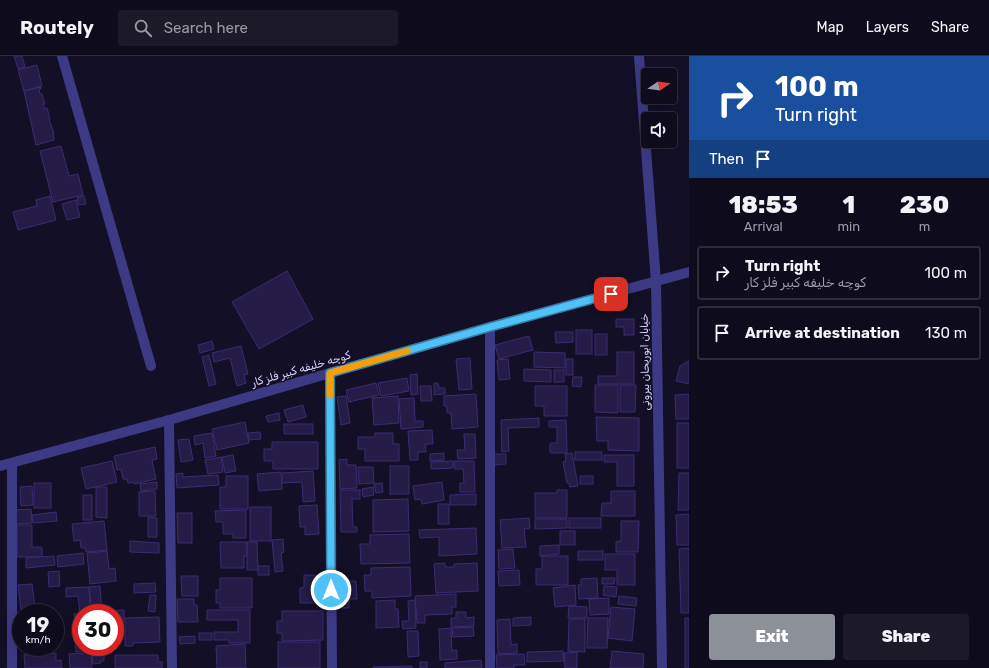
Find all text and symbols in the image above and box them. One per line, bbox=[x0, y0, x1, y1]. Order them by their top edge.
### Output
search box bbox=[118, 10, 398, 46]
text: Routely bbox=[20, 16, 94, 39]
icon: search bbox=[132, 17, 154, 39]
text: Search here bbox=[164, 19, 248, 37]
text: Map bbox=[817, 19, 844, 36]
text: Layers bbox=[866, 19, 909, 36]
text: Share bbox=[931, 19, 969, 36]
north arrow bbox=[641, 68, 677, 104]
map controls bbox=[641, 68, 677, 148]
text: 100 m bbox=[775, 70, 859, 103]
icon: right bbox=[709, 72, 761, 124]
text: Turn right bbox=[775, 104, 857, 126]
button: sound bbox=[641, 112, 677, 148]
icon: arrive bbox=[752, 148, 774, 170]
text: Then bbox=[709, 150, 744, 168]
text: 18:53 bbox=[729, 191, 798, 219]
text: 1 bbox=[843, 191, 855, 219]
text: 230 bbox=[900, 191, 949, 219]
text: Arrival bbox=[744, 219, 783, 234]
text: min bbox=[838, 219, 860, 234]
text: m bbox=[919, 219, 930, 234]
text: Turn right bbox=[745, 257, 820, 275]
icon: right bbox=[711, 262, 733, 284]
text: 100 m bbox=[925, 264, 967, 282]
text: کوچه خلیفه کبیر فلز کار bbox=[745, 275, 866, 290]
pin bbox=[594, 277, 628, 311]
icon: arrive bbox=[600, 283, 622, 305]
street label: خیابان ابوریحان بیرونی bbox=[638, 313, 653, 411]
icon: arrive bbox=[711, 322, 733, 344]
text: Arrive at destination bbox=[745, 324, 900, 342]
text: 130 m bbox=[925, 324, 967, 342]
street label: کوچه خلیفه کبیر فلز کار bbox=[249, 349, 352, 391]
position arrow bbox=[310, 569, 352, 611]
speed limit sign: 30 bbox=[72, 604, 124, 656]
text: 19 bbox=[27, 613, 49, 637]
button: Exit bbox=[709, 614, 835, 660]
button: Share bbox=[843, 614, 969, 660]
text: km/h bbox=[26, 634, 50, 646]

